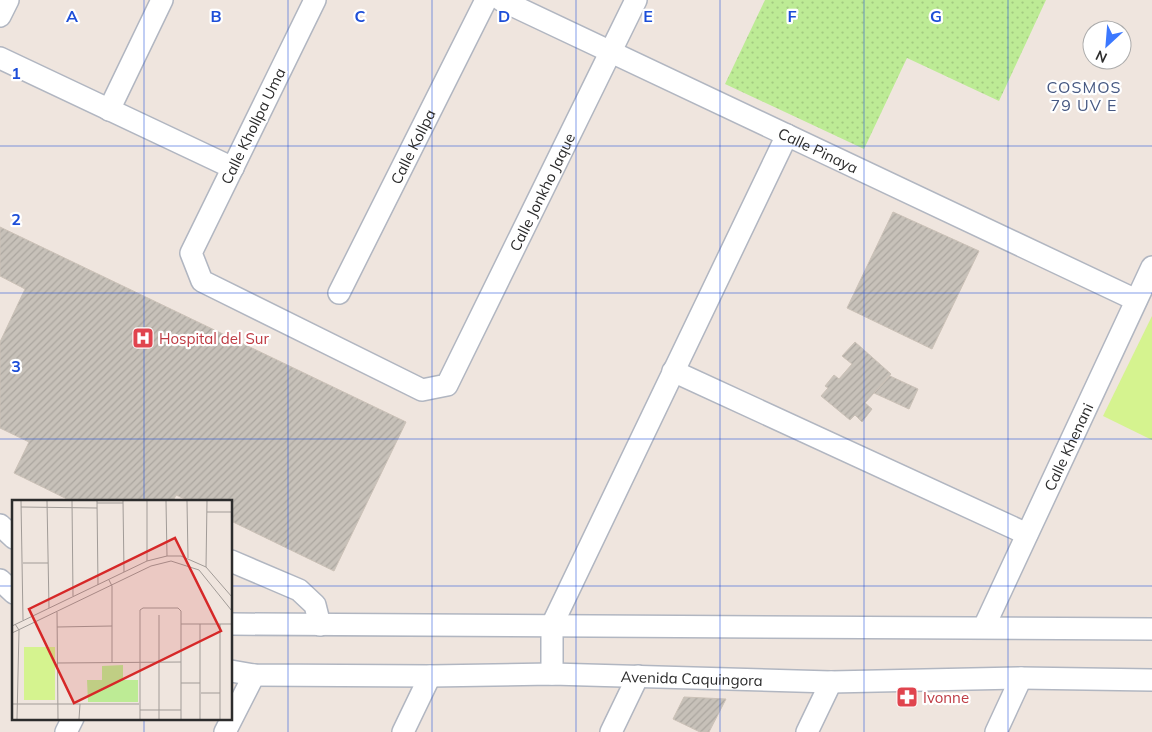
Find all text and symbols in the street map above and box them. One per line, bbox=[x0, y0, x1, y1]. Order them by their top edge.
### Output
text: A bbox=[66, 6, 78, 26]
text: B bbox=[210, 6, 222, 26]
text: C bbox=[355, 6, 366, 26]
text: D bbox=[498, 6, 510, 26]
text: E bbox=[643, 6, 653, 26]
text: F bbox=[787, 6, 797, 26]
text: G bbox=[930, 6, 942, 26]
north arrow bbox=[1082, 20, 1132, 70]
text: N bbox=[1093, 46, 1110, 67]
text: 1 bbox=[11, 63, 21, 83]
street label: Calle Khollpa Uma bbox=[217, 65, 289, 187]
district label: COSMOS 79 UV E bbox=[1047, 77, 1121, 115]
street label: Calle Kollpa bbox=[386, 106, 439, 187]
street label: Calle Pinaya bbox=[775, 123, 861, 177]
street label: Calle Jonkho Jaque bbox=[505, 130, 579, 254]
text: 2 bbox=[11, 209, 21, 229]
hospital icon: Hospital del Sur bbox=[131, 326, 155, 350]
place label: Hospital del Sur bbox=[159, 329, 269, 348]
text: 3 bbox=[11, 356, 21, 376]
street label: Calle Khenani bbox=[1039, 400, 1097, 494]
inset map bbox=[12, 500, 232, 720]
street label: Avenida Caquingora bbox=[620, 666, 763, 690]
pharmacy icon: Ivonne bbox=[895, 685, 919, 709]
place label: Ivonne bbox=[923, 688, 969, 707]

